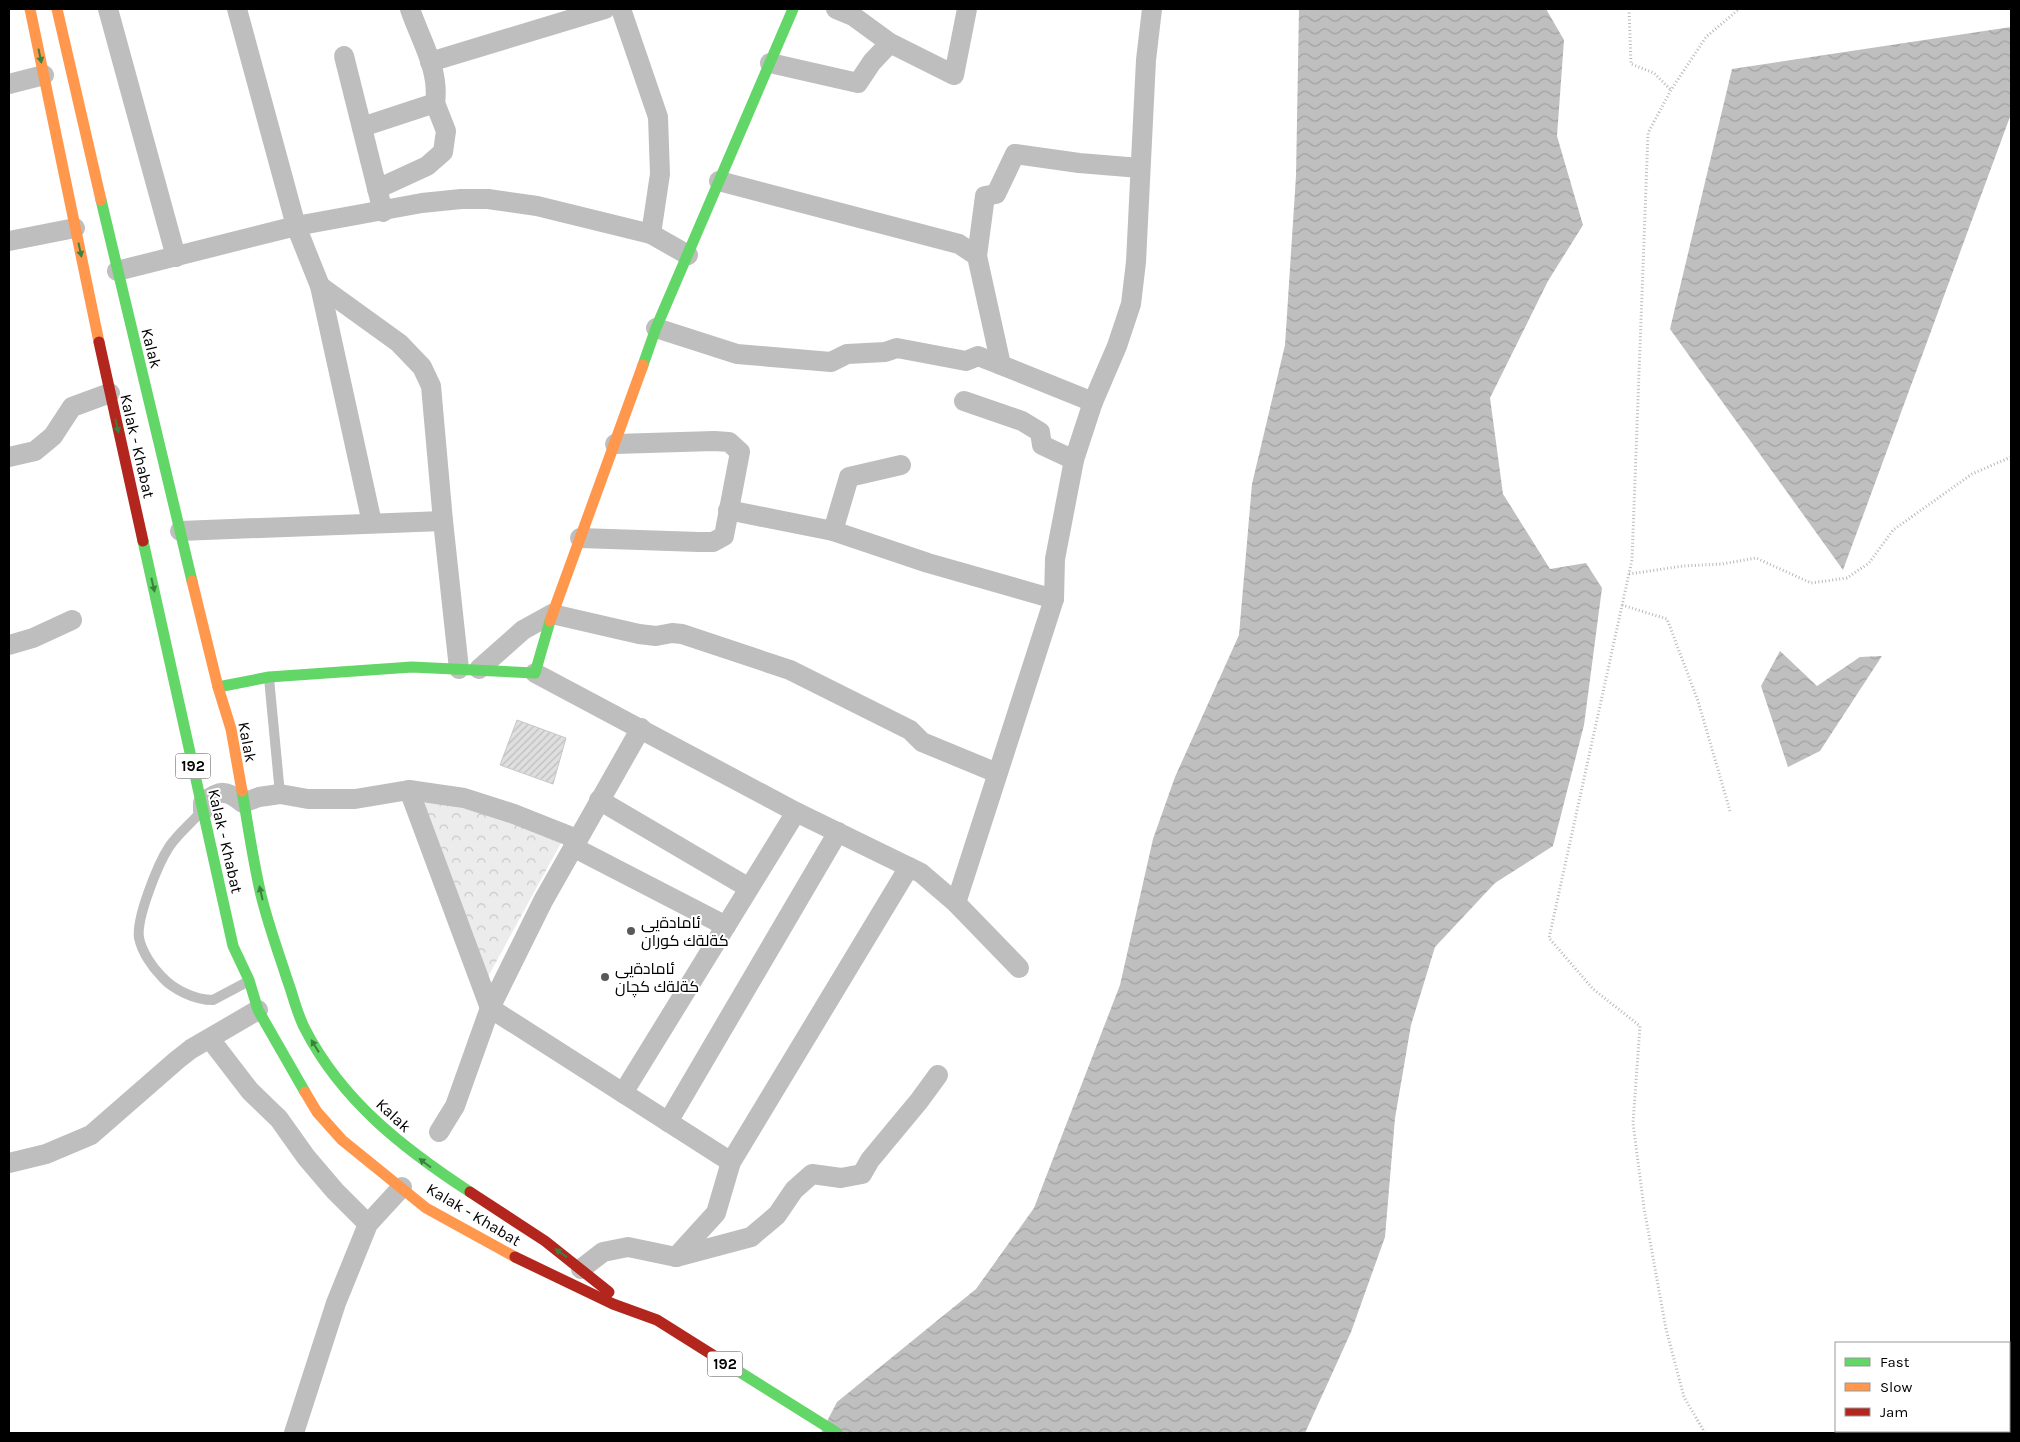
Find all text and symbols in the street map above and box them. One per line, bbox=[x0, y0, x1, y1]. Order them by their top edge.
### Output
one-way arrow bbox=[36, 49, 44, 64]
one-way arrow bbox=[76, 242, 84, 257]
street label: Kalak bbox=[137, 326, 166, 370]
street label: Kalak - Khabat bbox=[116, 392, 159, 500]
one-way arrow bbox=[113, 418, 121, 434]
one-way arrow bbox=[149, 577, 157, 593]
street label: Kalak bbox=[234, 720, 261, 764]
road number: 192 bbox=[176, 754, 210, 778]
street label: Kalak - Khabat bbox=[204, 787, 247, 895]
one-way arrow bbox=[257, 885, 265, 900]
place label: ئامادةيى كةلةك كوران bbox=[641, 913, 729, 951]
marker: ئامادةيى كةلةك كوران bbox=[625, 925, 637, 937]
place label: ئامادةيى كةلةك كچان bbox=[615, 959, 699, 998]
marker: ئامادةيى كةلةك كچان bbox=[599, 971, 611, 983]
one-way arrow bbox=[310, 1039, 319, 1052]
street label: Kalak bbox=[372, 1094, 415, 1136]
one-way arrow bbox=[418, 1158, 432, 1168]
street label: Kalak - Khabat bbox=[423, 1179, 524, 1250]
one-way arrow bbox=[554, 1248, 568, 1258]
legend bbox=[1835, 1342, 2010, 1432]
road number: 192 bbox=[708, 1352, 742, 1376]
text: Fast bbox=[1880, 1353, 1910, 1371]
text: Slow bbox=[1880, 1378, 1912, 1396]
text: Jam bbox=[1880, 1403, 1908, 1421]

